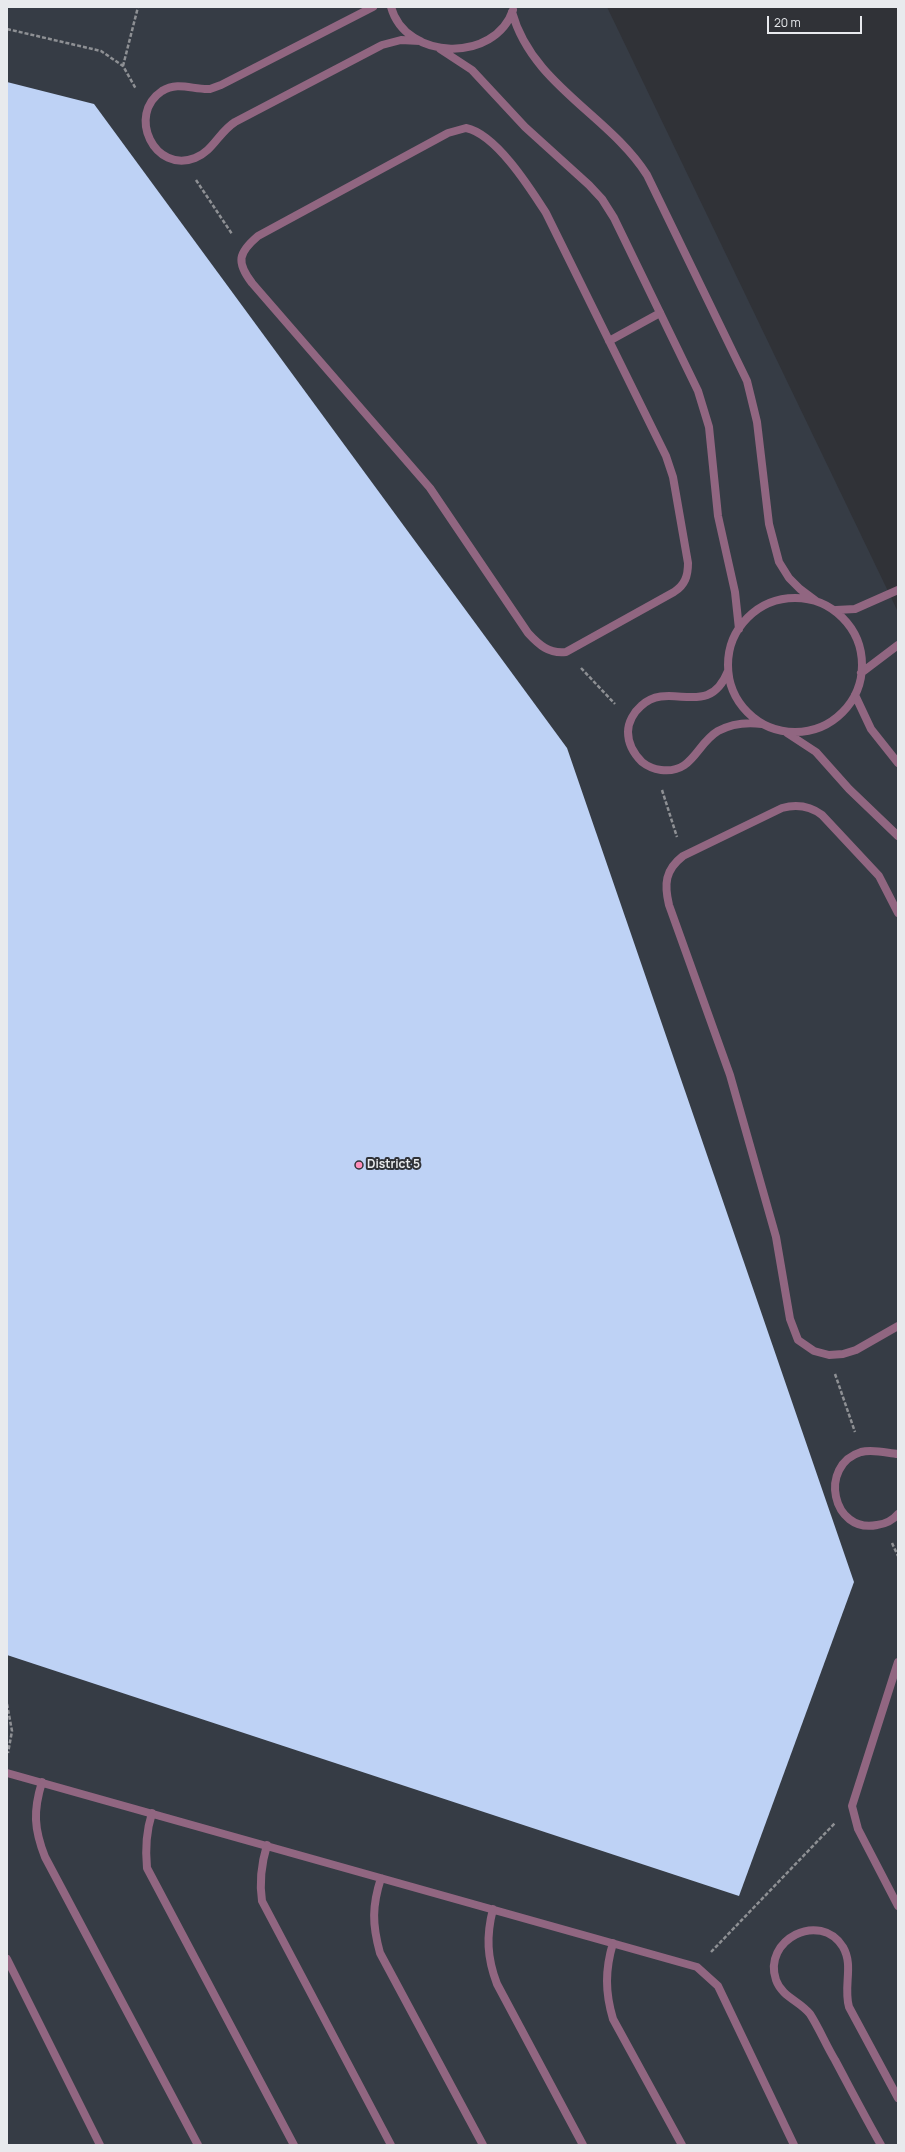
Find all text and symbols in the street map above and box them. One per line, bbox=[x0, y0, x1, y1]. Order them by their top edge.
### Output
scale bar bbox=[769, 8, 864, 34]
text: 20 m bbox=[774, 14, 801, 31]
place label: District 5 bbox=[367, 1158, 420, 1172]
marker: District 5 bbox=[354, 1160, 364, 1170]

